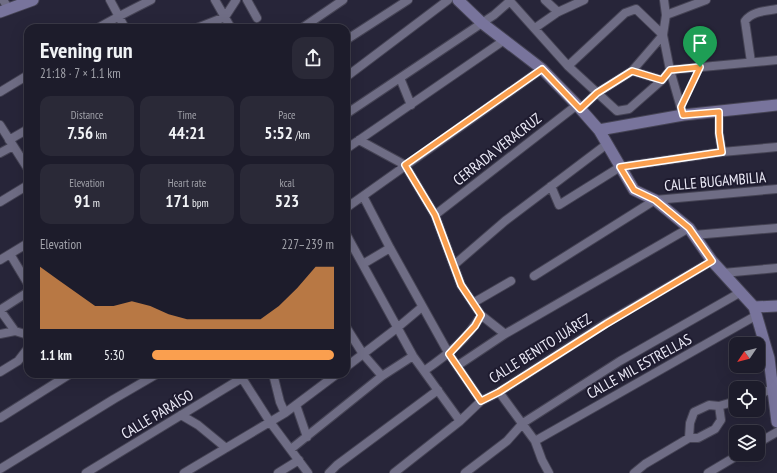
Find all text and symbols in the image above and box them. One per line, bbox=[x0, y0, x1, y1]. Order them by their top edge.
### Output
pin bbox=[683, 26, 717, 67]
icon: arrive bbox=[689, 32, 711, 54]
text: Evening run bbox=[40, 36, 133, 64]
button: share bbox=[292, 37, 334, 79]
text: 21:18 · 7 × 1.1 km bbox=[40, 65, 121, 82]
text: Distance bbox=[71, 108, 103, 122]
text: Time bbox=[177, 108, 197, 122]
text: Pace bbox=[278, 108, 296, 122]
street label: CERRADA VERACRUZ bbox=[449, 108, 545, 189]
text: 7.56 bbox=[67, 122, 93, 144]
text: 44:21 bbox=[169, 122, 205, 144]
text: 5:52 bbox=[264, 122, 293, 144]
text: km bbox=[93, 128, 107, 142]
text: /km bbox=[293, 128, 310, 142]
street label: CALLE BUGAMBILIA bbox=[663, 167, 767, 195]
text: Elevation bbox=[69, 176, 105, 190]
text: Heart rate bbox=[168, 176, 206, 190]
text: kcal bbox=[279, 176, 295, 190]
text: 91 bbox=[74, 190, 90, 212]
text: 171 bbox=[165, 190, 190, 212]
text: 523 bbox=[275, 190, 299, 212]
text: m bbox=[90, 196, 100, 210]
text: bpm bbox=[190, 196, 209, 210]
text: Elevation bbox=[40, 236, 82, 253]
text: 227–239 m bbox=[281, 236, 334, 253]
street label: CALLE BENITO JUÁREZ bbox=[485, 309, 595, 387]
street label: CALLE MIL ESTRELLAS bbox=[583, 329, 695, 403]
north arrow bbox=[729, 337, 765, 373]
map controls bbox=[729, 337, 765, 461]
text: 1.1 km bbox=[40, 347, 72, 364]
text: 5:30 bbox=[104, 347, 124, 364]
button: locate bbox=[729, 381, 765, 417]
street label: CALLE PARAÍSO bbox=[117, 385, 197, 443]
button: layers bbox=[729, 425, 765, 461]

